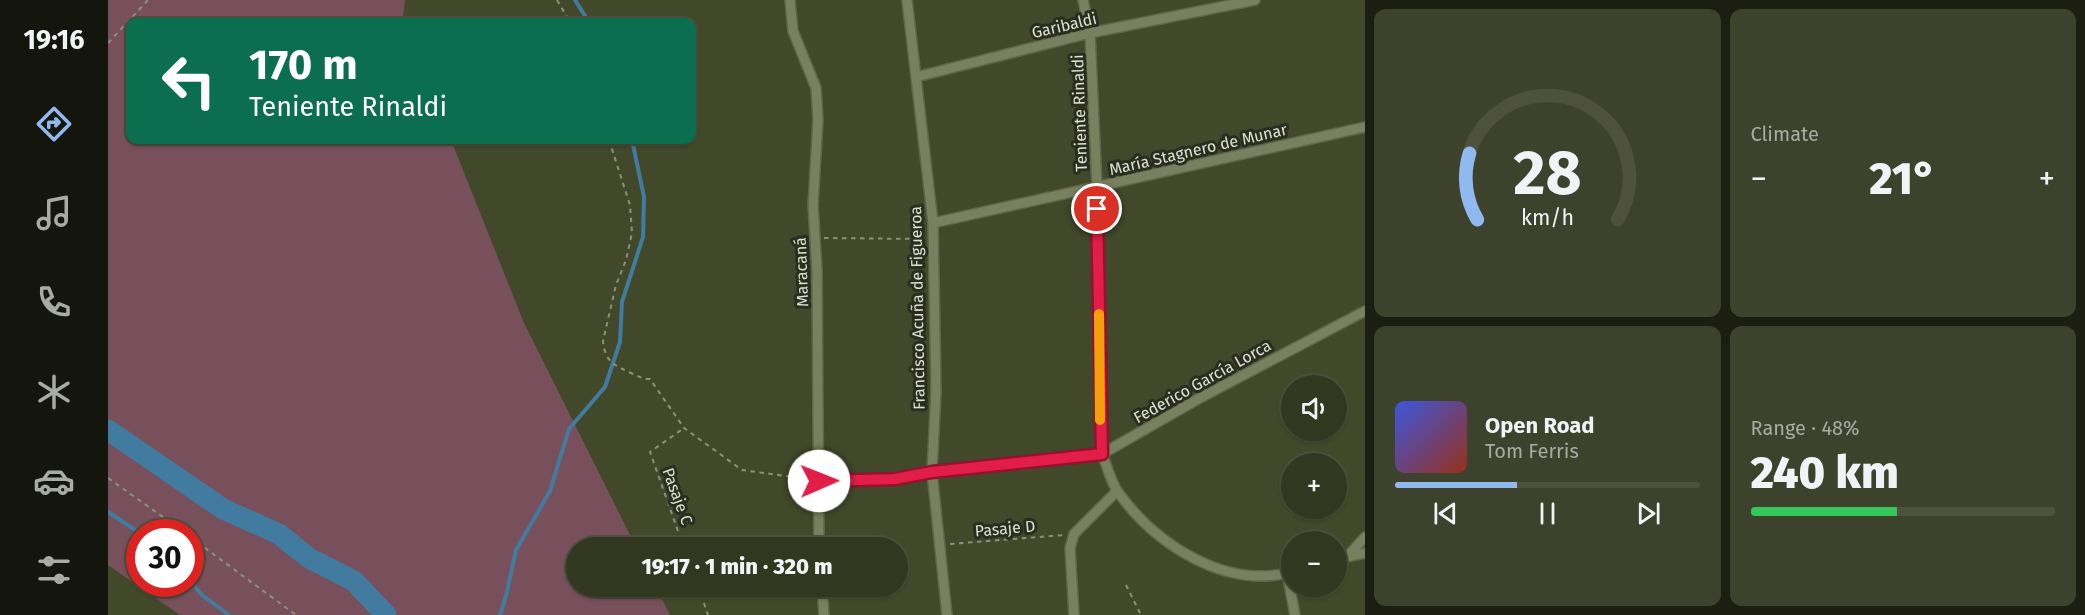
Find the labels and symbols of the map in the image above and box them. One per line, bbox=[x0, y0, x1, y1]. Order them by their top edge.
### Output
street label: Garibaldi bbox=[1030, 9, 1098, 42]
street label: Teniente Rinaldi bbox=[1068, 54, 1091, 172]
street label: María Stagnero de Munar bbox=[1107, 120, 1290, 179]
pin bbox=[1071, 183, 1122, 234]
street label: Francisco Acuña de Figueroa bbox=[906, 206, 929, 410]
street label: Maracaná bbox=[791, 237, 812, 307]
street label: Federico García Lorca bbox=[1130, 336, 1274, 427]
position arrow bbox=[787, 449, 851, 513]
street label: Pasaje C bbox=[658, 465, 697, 527]
street label: Pasaje D bbox=[974, 516, 1036, 541]
speed limit sign: 30 bbox=[126, 519, 204, 597]

